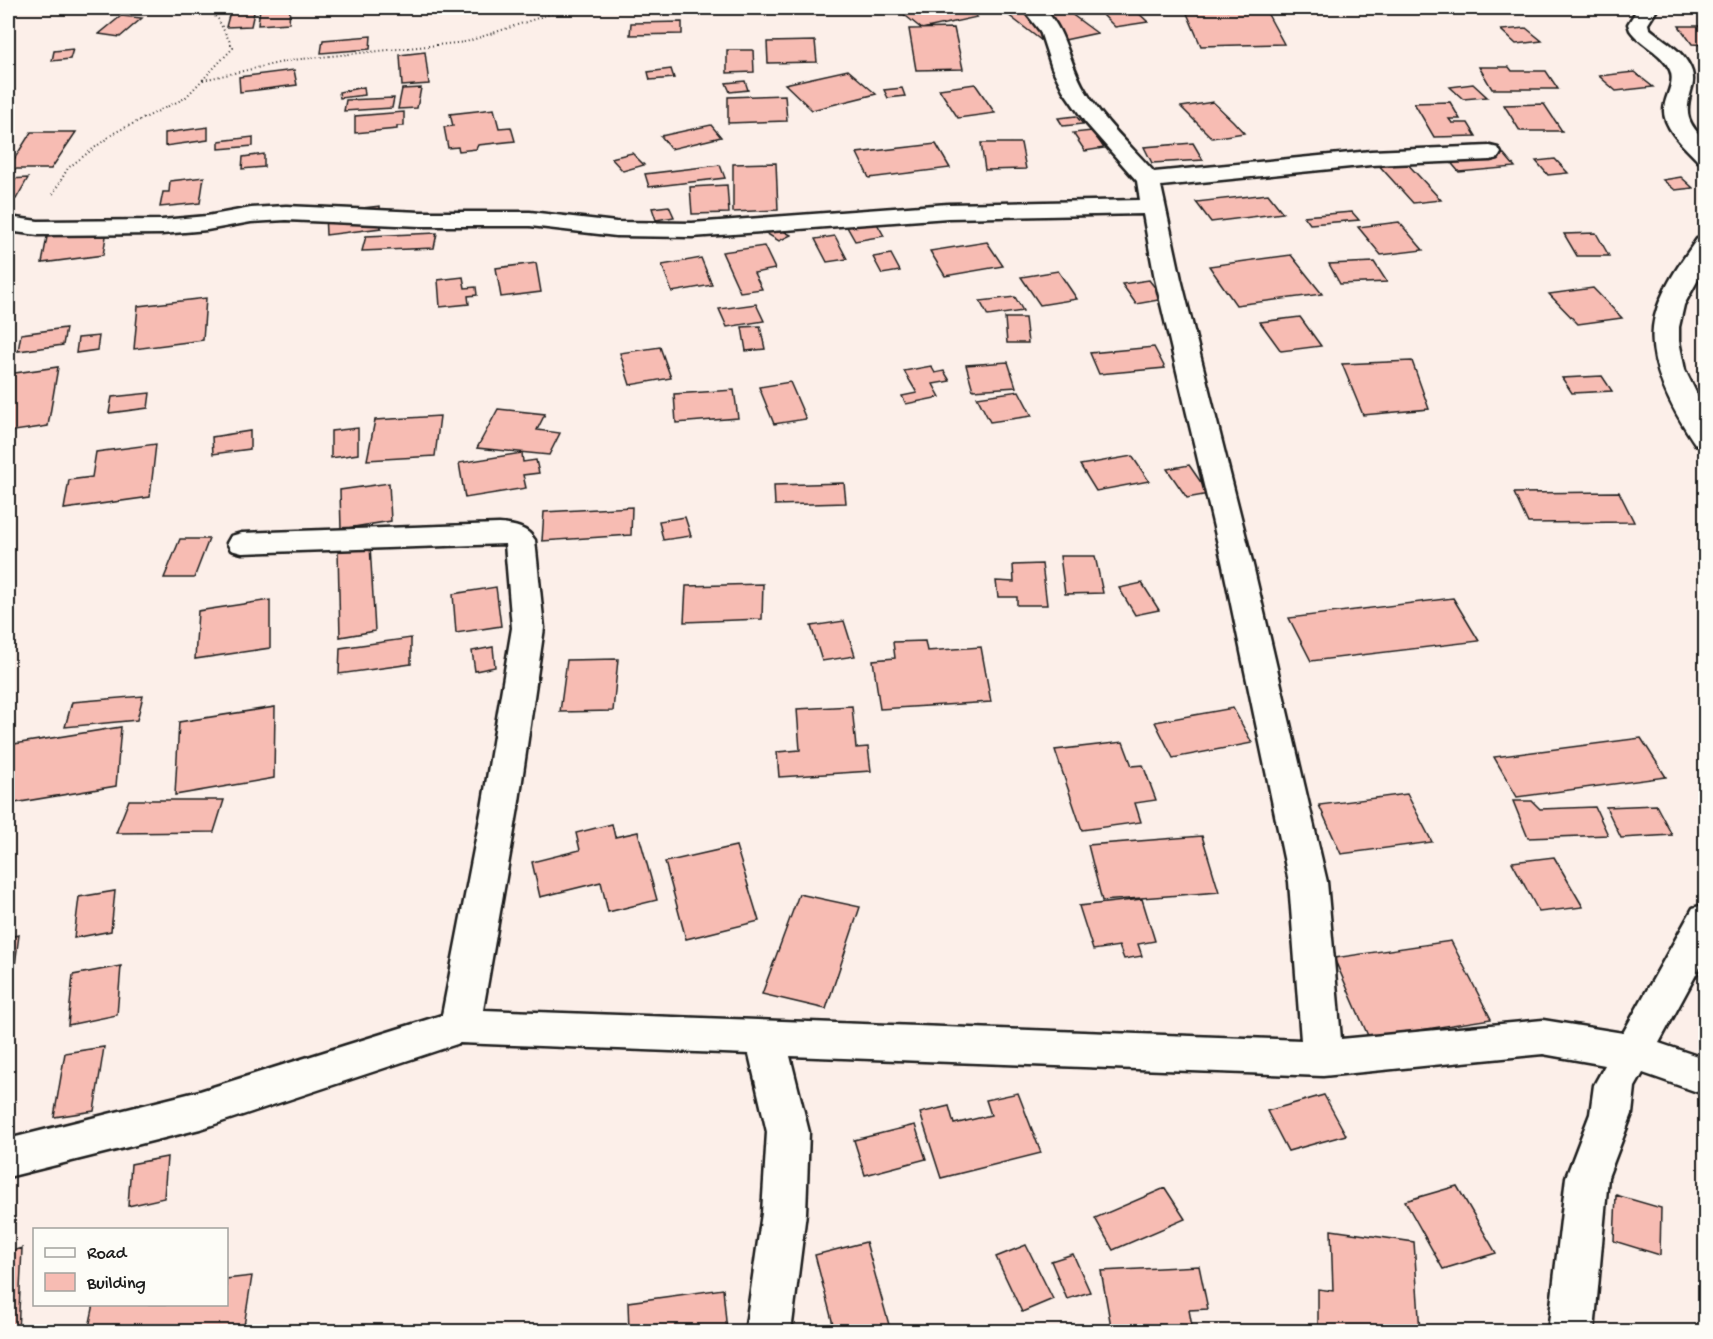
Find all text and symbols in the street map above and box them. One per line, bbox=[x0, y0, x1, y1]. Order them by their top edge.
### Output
legend bbox=[33, 1228, 228, 1306]
text: Road bbox=[87, 1244, 128, 1265]
text: Building bbox=[86, 1274, 146, 1295]

